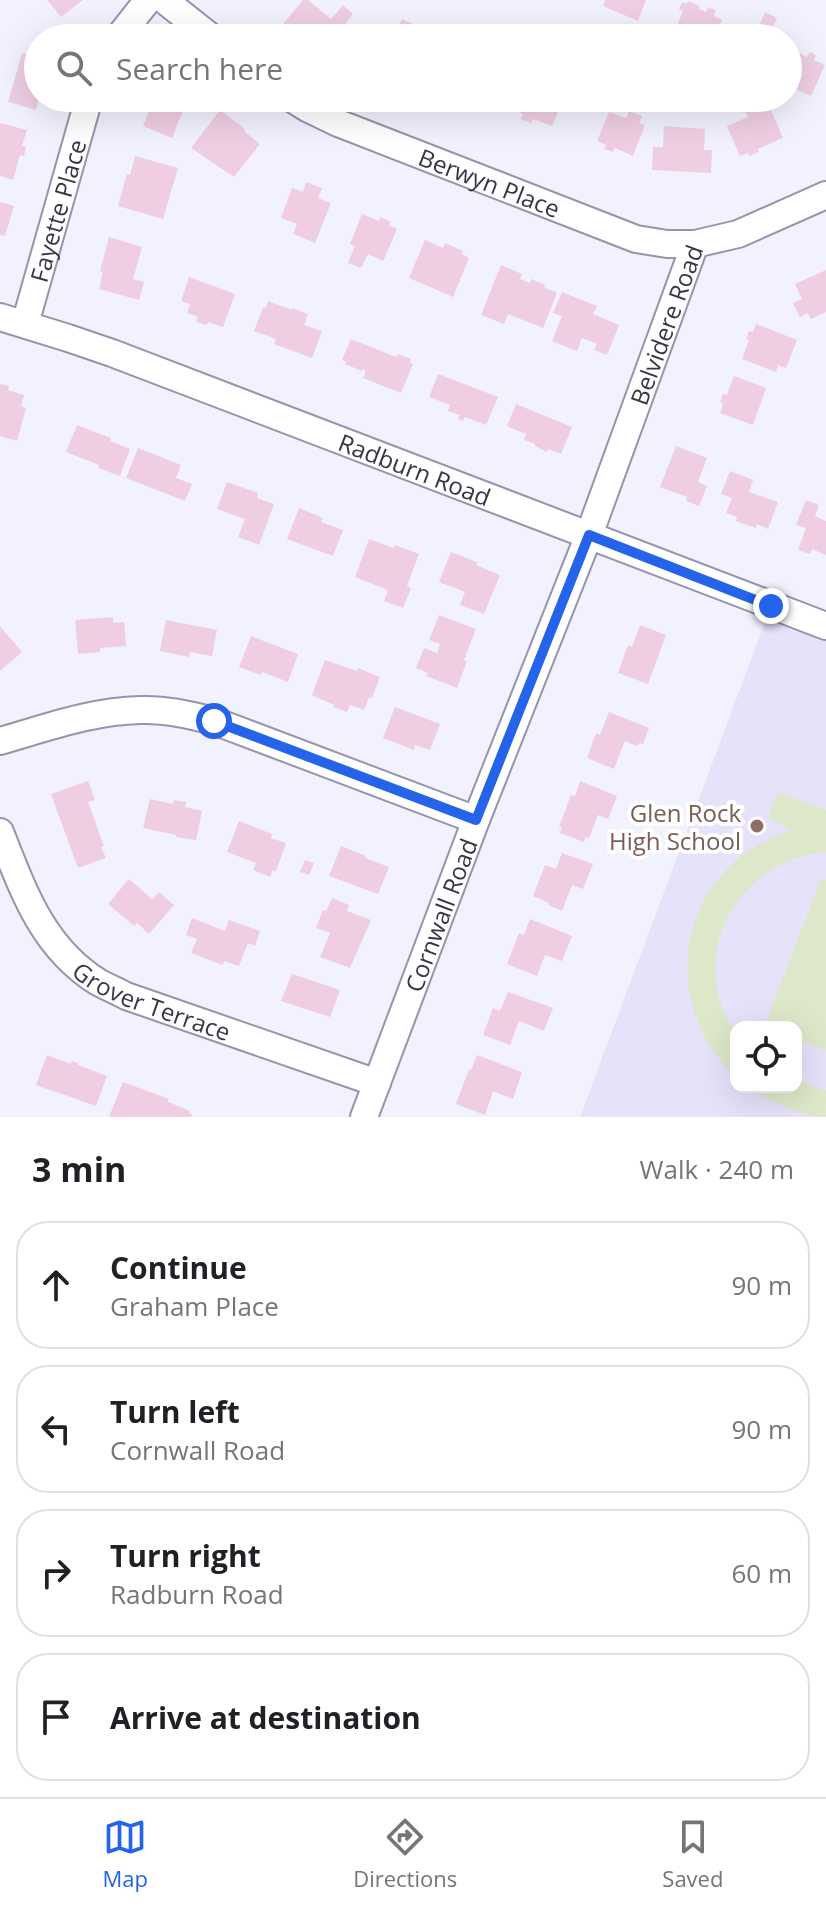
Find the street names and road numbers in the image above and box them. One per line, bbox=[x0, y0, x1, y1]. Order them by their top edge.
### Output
street label: Fayette Place bbox=[21, 135, 93, 286]
street label: Berwyn Place bbox=[414, 140, 565, 224]
street label: Belvidere Road bbox=[621, 240, 710, 409]
street label: Radburn Road bbox=[334, 425, 496, 513]
street label: Cornwall Road bbox=[396, 833, 484, 996]
street label: Grover Terrace bbox=[66, 953, 235, 1048]

